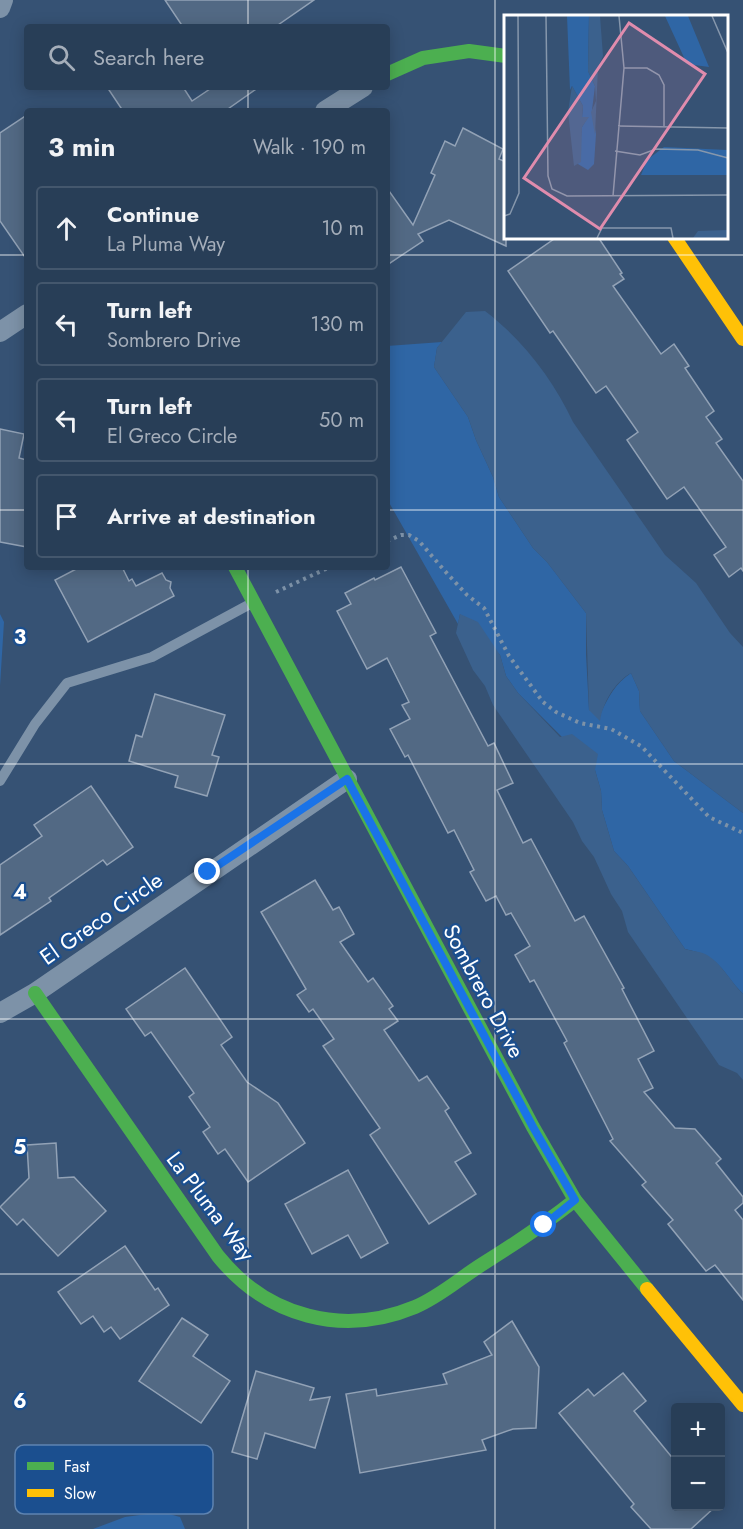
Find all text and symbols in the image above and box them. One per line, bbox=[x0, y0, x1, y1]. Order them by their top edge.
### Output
inset map bbox=[504, 15, 728, 238]
search box bbox=[24, 24, 390, 90]
icon: search bbox=[45, 41, 78, 74]
text: Search here bbox=[93, 41, 204, 73]
text: 3 min bbox=[48, 128, 115, 166]
text: Walk · 190 m bbox=[253, 133, 366, 162]
text: Continue bbox=[107, 198, 199, 230]
icon: ahead bbox=[50, 212, 83, 245]
text: 10 m bbox=[321, 214, 364, 243]
text: La Pluma Way bbox=[107, 230, 225, 259]
text: Turn left bbox=[107, 294, 192, 326]
icon: left bbox=[50, 308, 83, 341]
text: 130 m bbox=[310, 310, 364, 339]
text: Sombrero Drive bbox=[107, 326, 241, 355]
text: Turn left bbox=[107, 390, 192, 422]
icon: left bbox=[50, 404, 83, 437]
text: 50 m bbox=[319, 406, 364, 435]
text: El Greco Circle bbox=[107, 422, 237, 451]
icon: arrive bbox=[50, 500, 83, 533]
text: Arrive at destination bbox=[107, 500, 316, 532]
text: 3 bbox=[14, 623, 26, 652]
route end bbox=[194, 858, 220, 884]
street label: El Greco Circle bbox=[33, 864, 169, 972]
text: 4 bbox=[13, 878, 27, 907]
street label: Sombrero Drive bbox=[435, 919, 533, 1063]
text: 5 bbox=[14, 1133, 27, 1162]
street label: La Pluma Way bbox=[159, 1145, 263, 1268]
route start bbox=[530, 1211, 556, 1237]
text: 6 bbox=[13, 1387, 27, 1416]
map controls bbox=[671, 1403, 725, 1511]
button: + bbox=[671, 1403, 725, 1457]
legend bbox=[15, 1445, 213, 1514]
text: Fast bbox=[64, 1455, 90, 1478]
button: − bbox=[671, 1457, 725, 1511]
text: Slow bbox=[64, 1482, 96, 1505]

